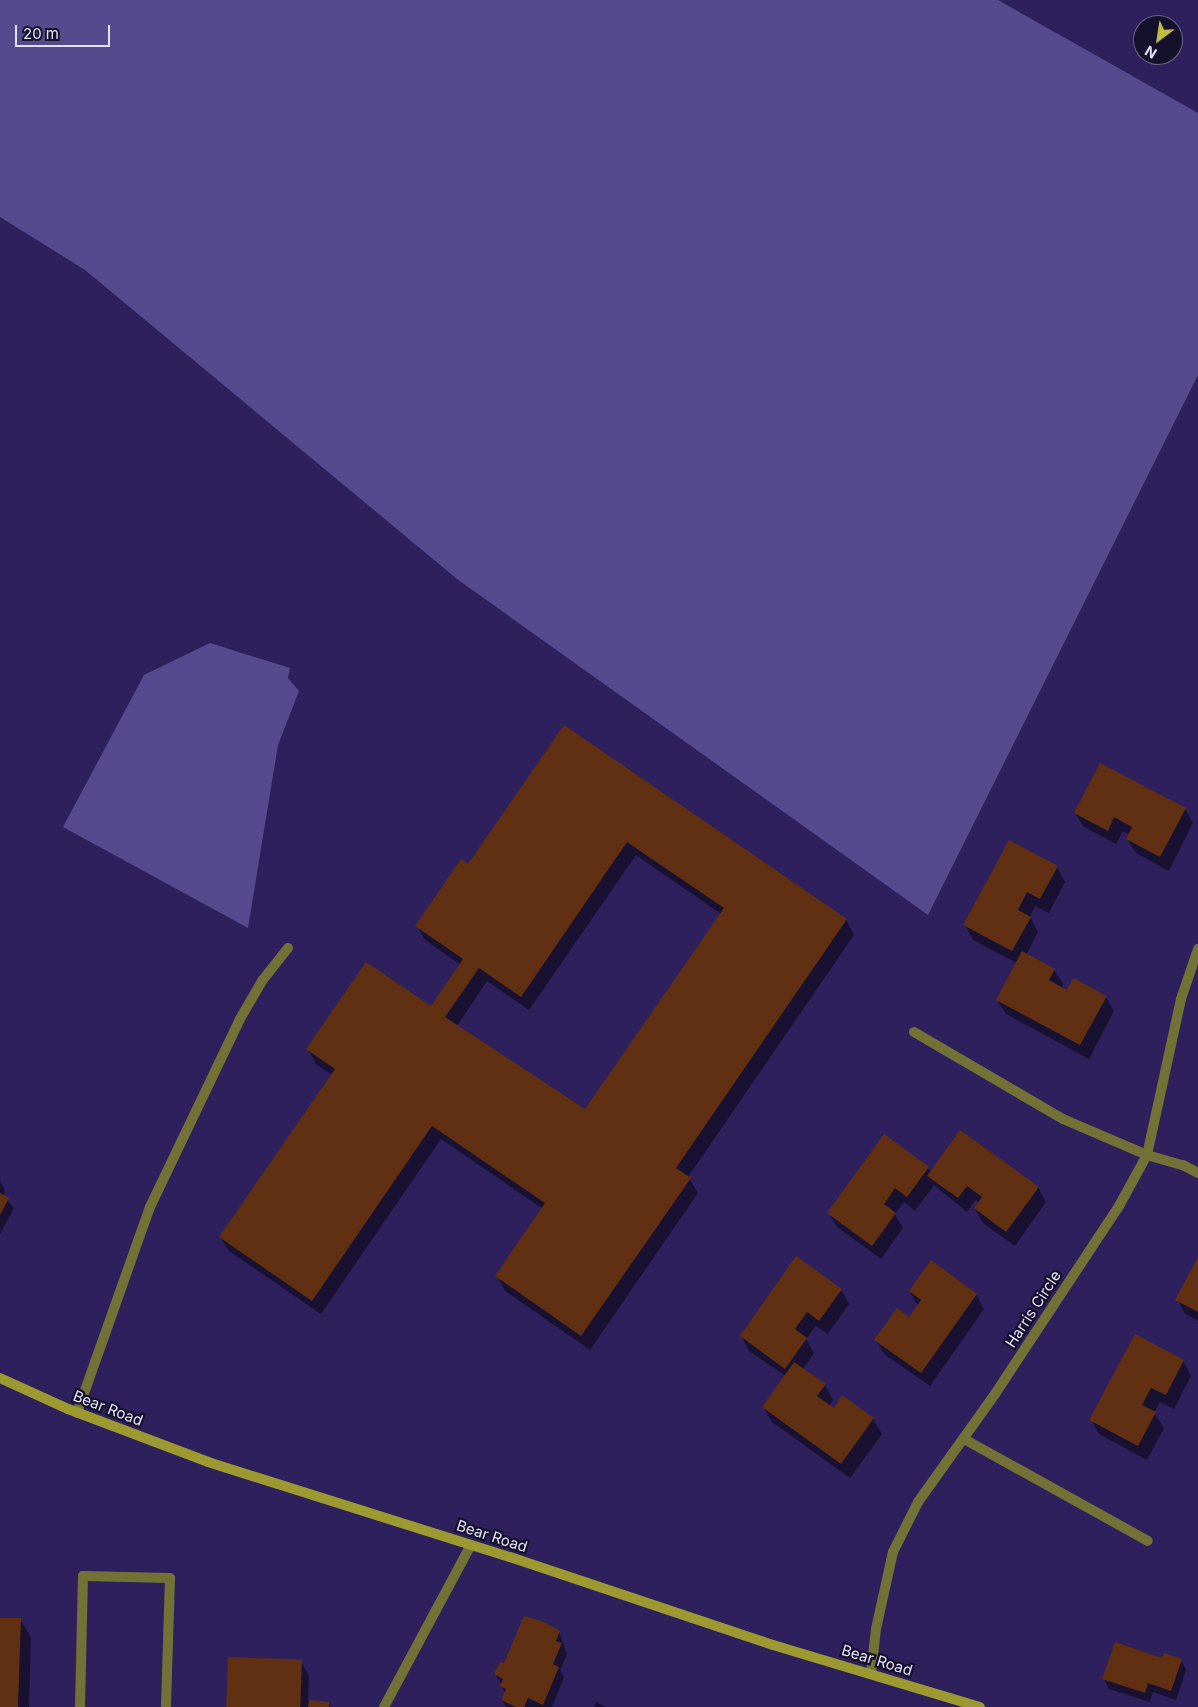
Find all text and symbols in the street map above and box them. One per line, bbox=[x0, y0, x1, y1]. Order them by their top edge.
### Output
scale bar bbox=[18, 15, 112, 47]
north arrow bbox=[1133, 15, 1183, 65]
text: 20 m bbox=[23, 24, 59, 43]
text: N bbox=[1142, 42, 1159, 62]
street label: Harris Circle bbox=[1001, 1267, 1065, 1351]
street label: Bear Road bbox=[71, 1386, 145, 1430]
street label: Bear Road bbox=[454, 1516, 530, 1556]
street label: Bear Road bbox=[839, 1641, 915, 1679]

